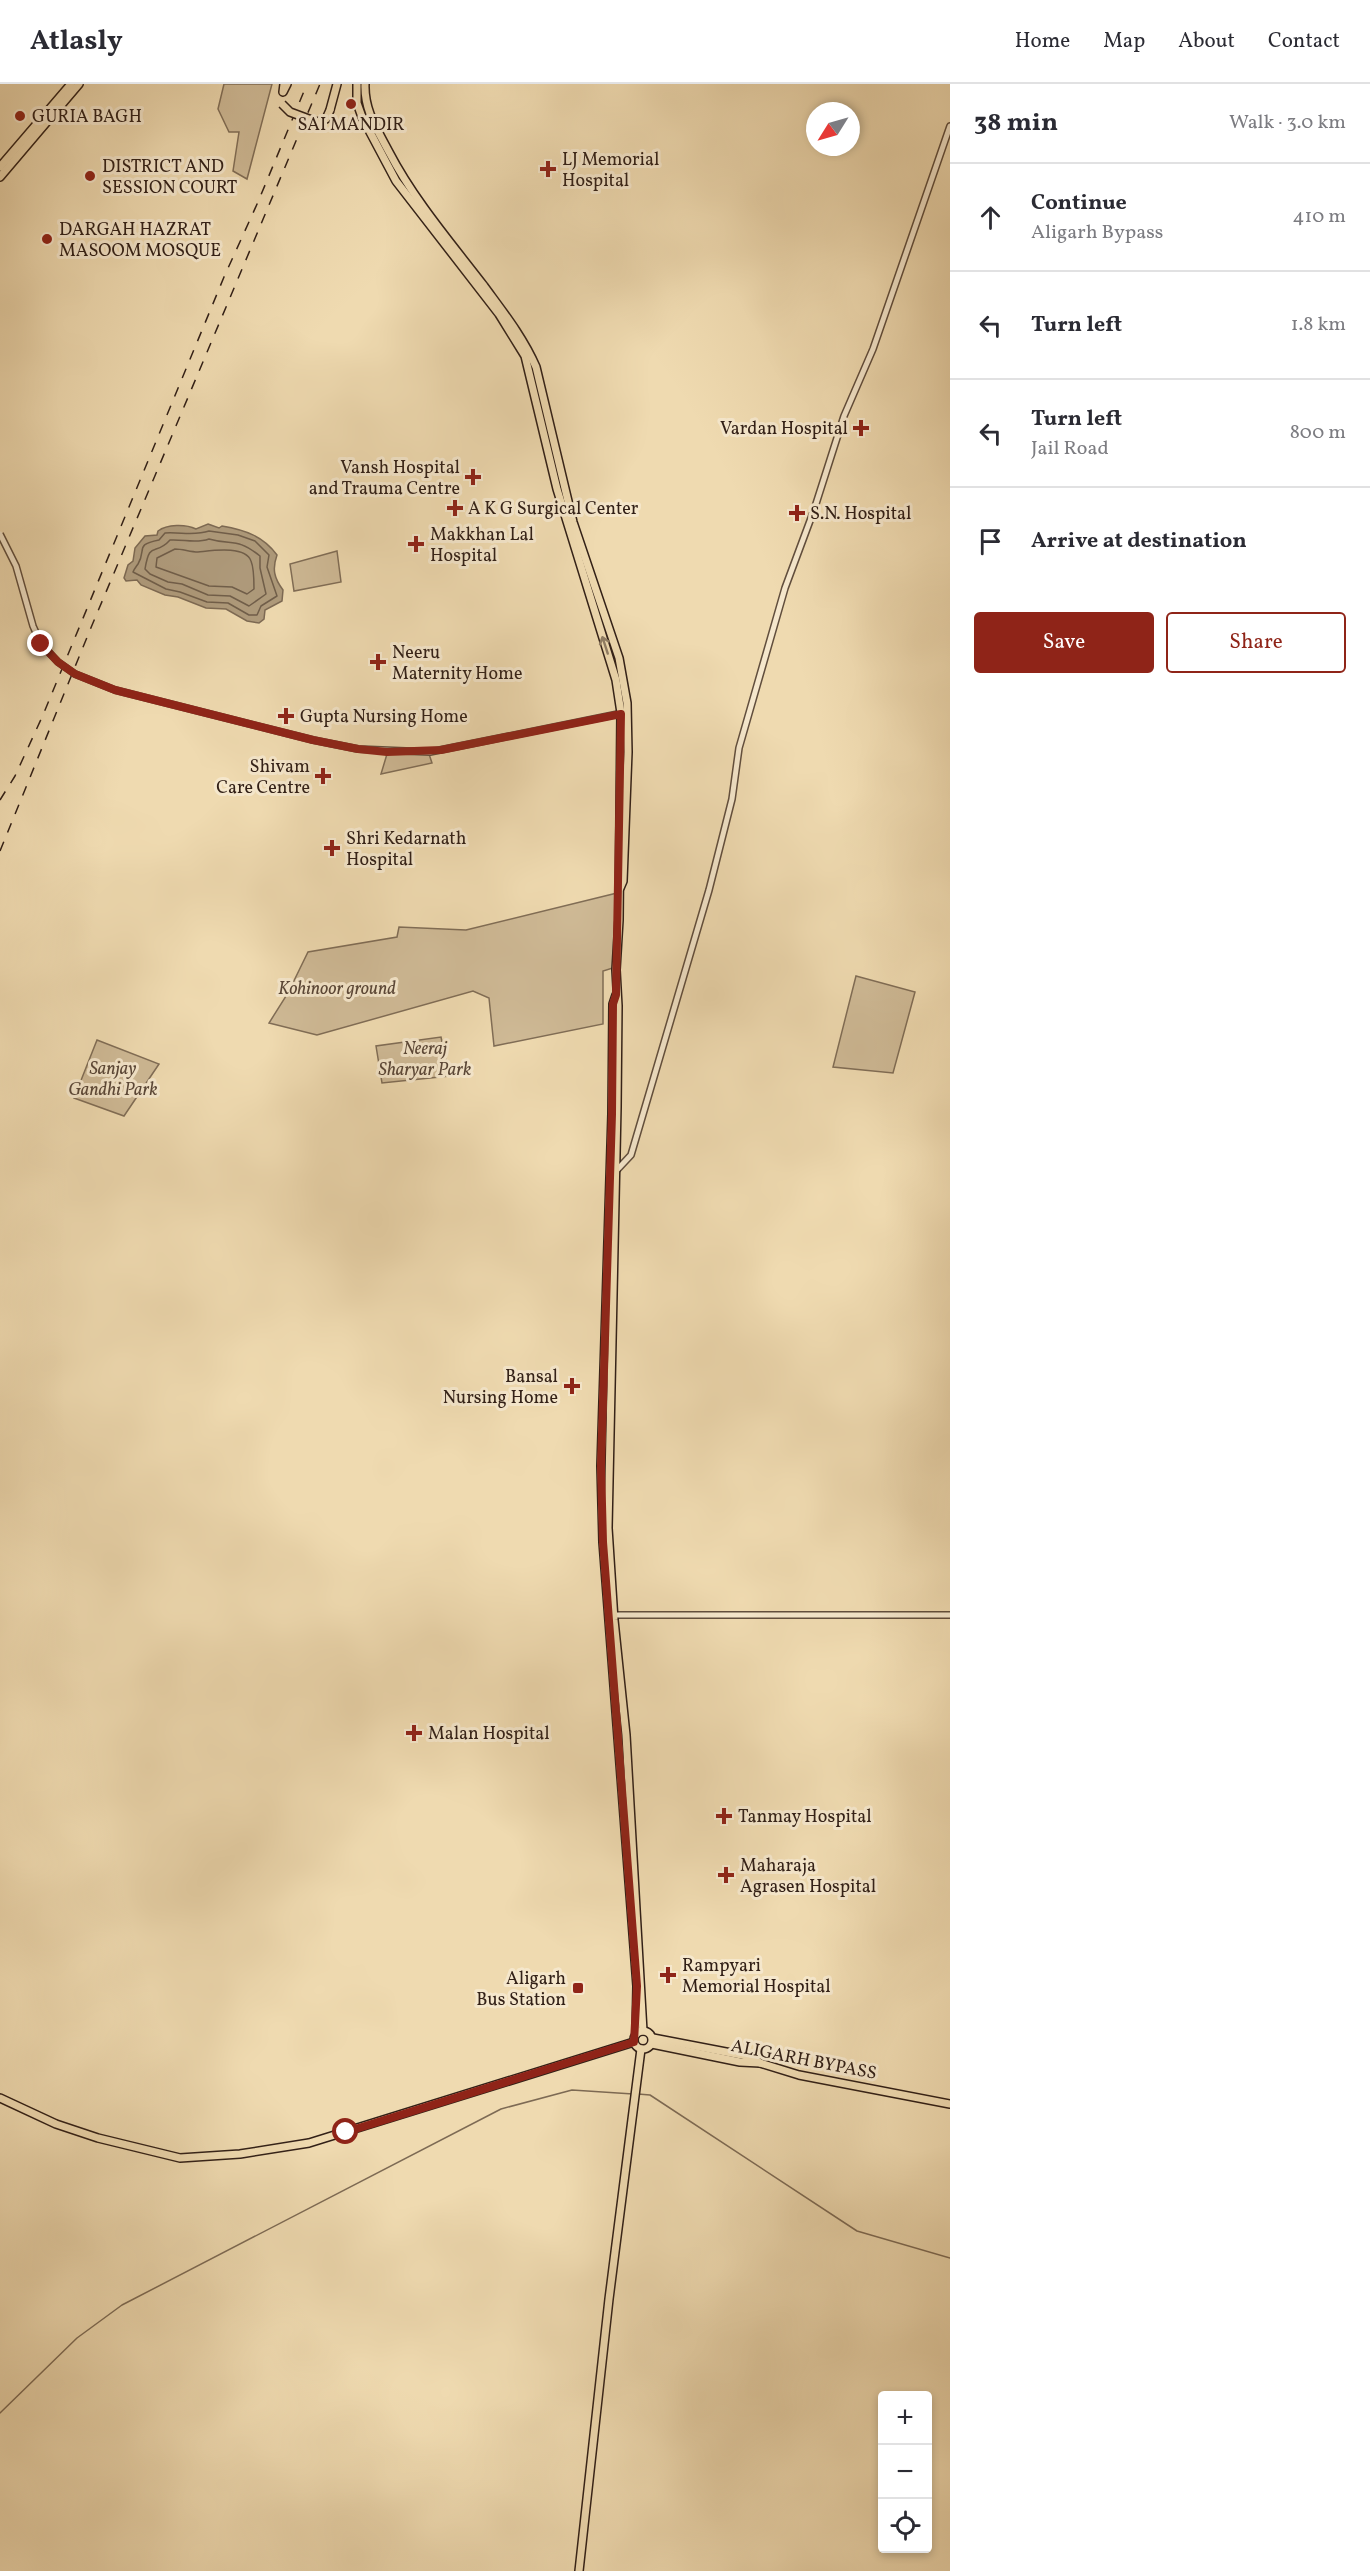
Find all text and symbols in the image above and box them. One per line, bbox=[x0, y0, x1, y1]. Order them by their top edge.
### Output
text: Atlasly bbox=[30, 22, 123, 61]
text: Home bbox=[1015, 27, 1070, 56]
text: Map bbox=[1103, 27, 1145, 56]
text: About bbox=[1178, 27, 1235, 56]
text: Contact bbox=[1268, 27, 1340, 56]
marker: SAI MANDIR bbox=[344, 97, 358, 111]
north arrow bbox=[806, 102, 860, 156]
place label: GURIA BAGH bbox=[32, 105, 142, 130]
text: 38 min bbox=[974, 105, 1058, 141]
marker: GURIA BAGH bbox=[13, 109, 27, 123]
text: Walk · 3.0 km bbox=[1229, 109, 1346, 137]
place label: SAI MANDIR bbox=[297, 113, 405, 138]
place label: LJ Memorial Hospital bbox=[562, 148, 659, 194]
place label: DISTRICT AND SESSION COURT bbox=[102, 155, 238, 201]
marker: LJ Memorial Hospital bbox=[539, 160, 557, 178]
marker: DISTRICT AND SESSION COURT bbox=[83, 169, 97, 183]
text: Continue bbox=[1031, 188, 1127, 219]
icon: ahead bbox=[974, 201, 1007, 234]
text: 410 m bbox=[1293, 203, 1346, 231]
place label: DARGAH HAZRAT MASOOM MOSQUE bbox=[59, 218, 221, 264]
text: Aligarh Bypass bbox=[1031, 219, 1163, 247]
marker: DARGAH HAZRAT MASOOM MOSQUE bbox=[40, 232, 54, 246]
icon: left bbox=[974, 309, 1007, 342]
text: Turn left bbox=[1031, 310, 1122, 341]
text: 1.8 km bbox=[1291, 311, 1346, 339]
text: Turn left bbox=[1031, 404, 1122, 435]
place label: Vardan Hospital bbox=[720, 417, 848, 442]
icon: left bbox=[974, 417, 1007, 450]
marker: Vardan Hospital bbox=[852, 419, 870, 437]
text: 800 m bbox=[1290, 419, 1346, 447]
text: Jail Road bbox=[1031, 435, 1109, 463]
place label: Vansh Hospital and Trauma Centre bbox=[309, 456, 460, 502]
marker: Vansh Hospital and Trauma Centre bbox=[464, 468, 482, 486]
place label: A K G Surgical Center bbox=[468, 497, 639, 522]
marker: A K G Surgical Center bbox=[446, 499, 464, 517]
place label: S.N. Hospital bbox=[810, 502, 911, 527]
marker: S.N. Hospital bbox=[788, 504, 806, 522]
place label: Makkhan Lal Hospital bbox=[430, 523, 534, 569]
icon: arrive bbox=[974, 525, 1007, 558]
text: Arrive at destination bbox=[1031, 526, 1247, 557]
marker: Makkhan Lal Hospital bbox=[407, 535, 425, 553]
button: Save bbox=[974, 612, 1154, 673]
button: Share bbox=[1166, 612, 1346, 673]
route end bbox=[27, 630, 53, 656]
one-way arrow bbox=[599, 636, 610, 655]
place label: Neeru Maternity Home bbox=[392, 641, 523, 687]
marker: Neeru Maternity Home bbox=[369, 653, 387, 671]
place label: Gupta Nursing Home bbox=[300, 705, 468, 730]
marker: Gupta Nursing Home bbox=[277, 707, 295, 725]
place label: Shivam Care Centre bbox=[216, 755, 310, 801]
marker: Shivam Care Centre bbox=[314, 767, 332, 785]
place label: Shri Kedarnath Hospital bbox=[346, 827, 467, 873]
marker: Shri Kedarnath Hospital bbox=[323, 839, 341, 857]
park label: Kohinoor ground bbox=[278, 977, 396, 1002]
park label: Neeraj Sharyar Park bbox=[379, 1037, 471, 1083]
park label: Sanjay Gandhi Park bbox=[68, 1057, 158, 1103]
place label: Bansal Nursing Home bbox=[443, 1365, 558, 1411]
marker: Bansal Nursing Home bbox=[563, 1377, 581, 1395]
place label: Malan Hospital bbox=[428, 1722, 550, 1747]
marker: Malan Hospital bbox=[405, 1724, 423, 1742]
place label: Tanmay Hospital bbox=[738, 1805, 872, 1830]
marker: Tanmay Hospital bbox=[715, 1807, 733, 1825]
place label: Maharaja Agrasen Hospital bbox=[740, 1854, 876, 1900]
marker: Maharaja Agrasen Hospital bbox=[717, 1866, 735, 1884]
place label: Rampyari Memorial Hospital bbox=[682, 1954, 831, 2000]
marker: Rampyari Memorial Hospital bbox=[659, 1966, 677, 1984]
place label: Aligarh Bus Station bbox=[476, 1967, 566, 2013]
marker: Aligarh Bus Station bbox=[571, 1981, 585, 1995]
street label: ALIGARH BYPASS bbox=[729, 2034, 879, 2087]
route start bbox=[332, 2118, 358, 2144]
map controls bbox=[878, 2391, 932, 2553]
button: + bbox=[878, 2391, 932, 2445]
button: − bbox=[878, 2445, 932, 2499]
button: locate bbox=[878, 2499, 932, 2553]

